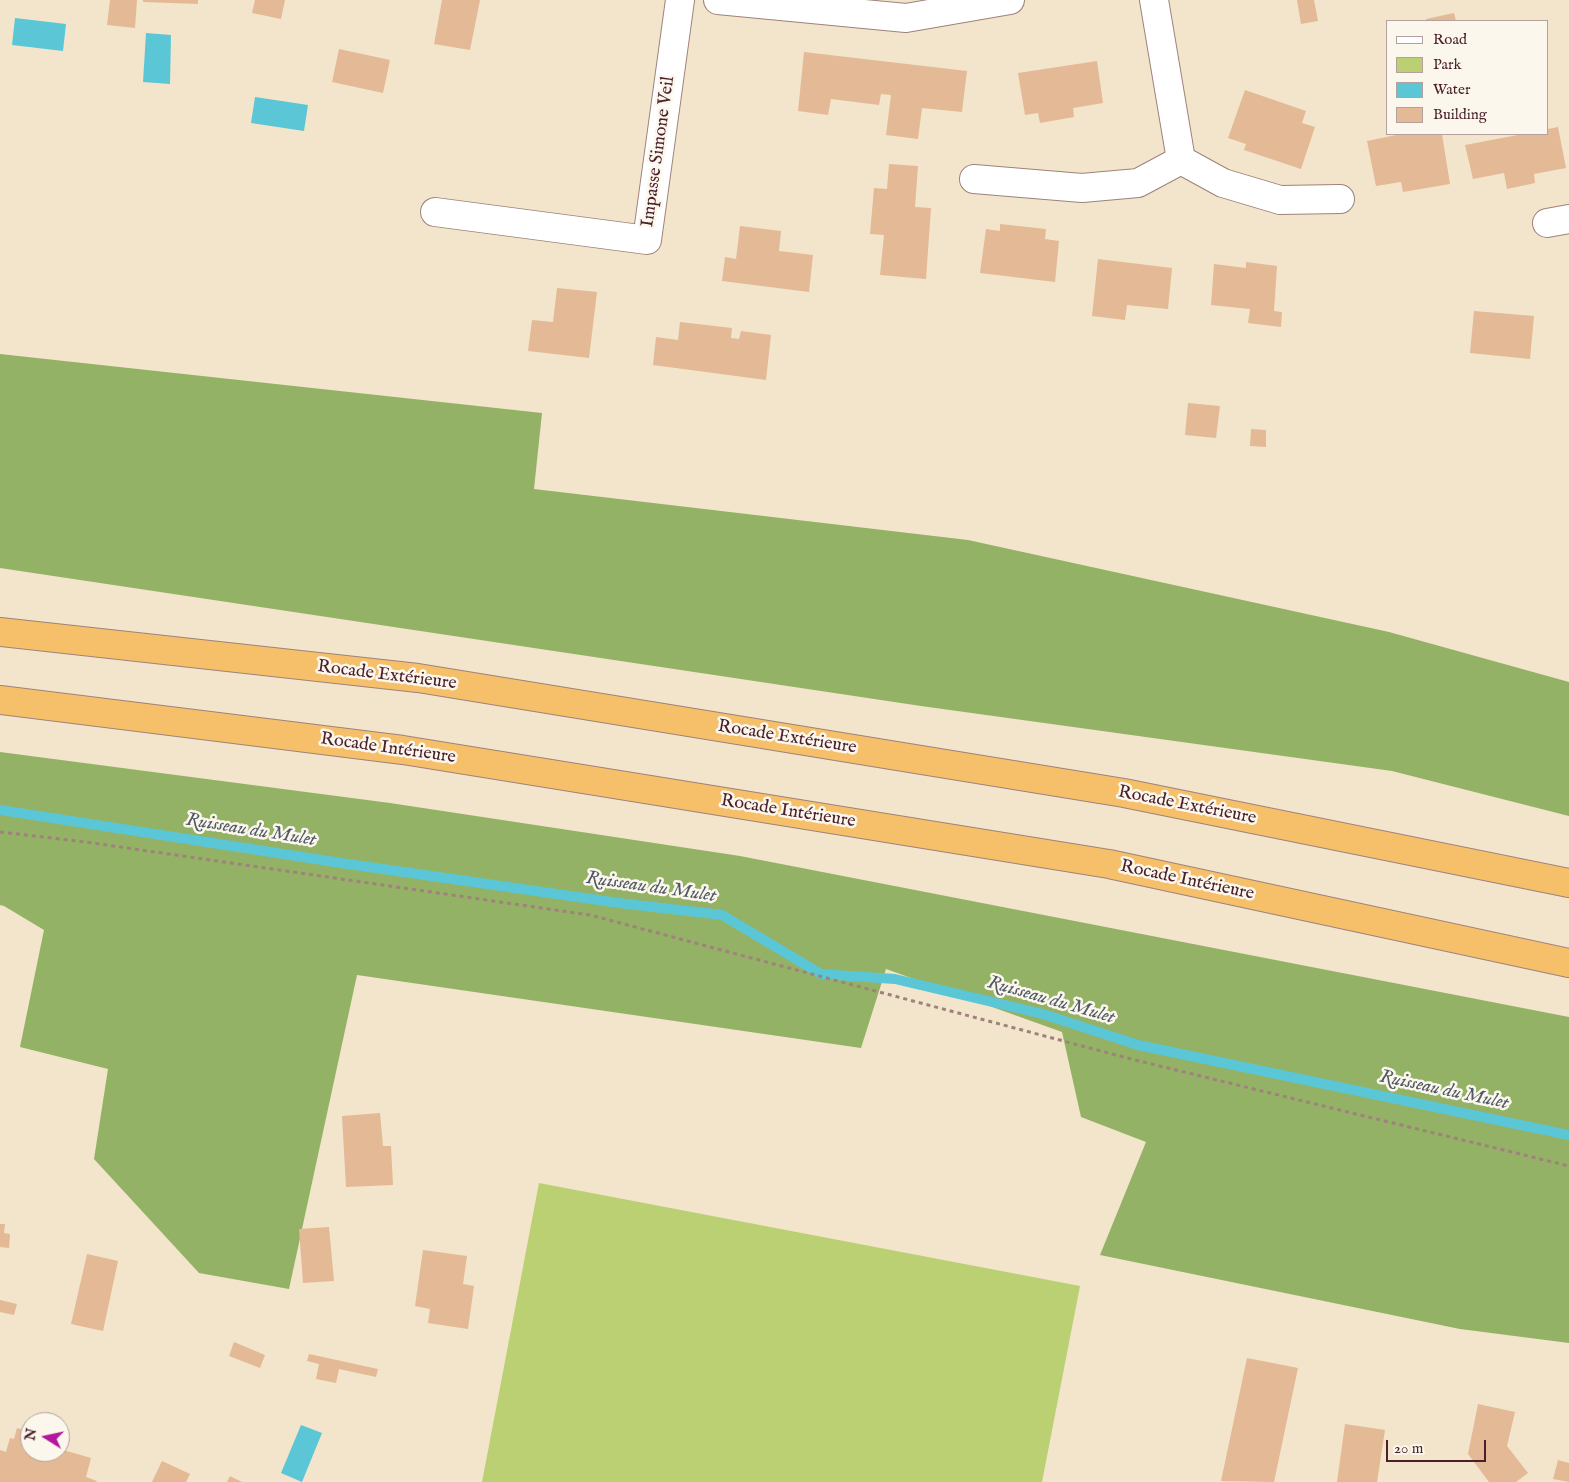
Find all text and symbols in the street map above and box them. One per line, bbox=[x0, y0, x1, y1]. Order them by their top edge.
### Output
legend bbox=[1386, 20, 1549, 135]
text: Road bbox=[1433, 30, 1467, 49]
text: Park bbox=[1433, 55, 1462, 74]
street label: Impasse Simone Veil bbox=[638, 75, 680, 229]
text: Water bbox=[1433, 80, 1470, 99]
text: Building bbox=[1433, 105, 1487, 124]
street label: Rocade Extérieure bbox=[316, 657, 458, 695]
street label: Rocade Extérieure bbox=[716, 716, 858, 760]
street label: Rocade Intérieure bbox=[319, 729, 457, 769]
street label: Rocade Extérieure bbox=[1116, 782, 1258, 830]
street label: Rocade Intérieure bbox=[719, 791, 857, 833]
water label: Ruisseau du Mulet bbox=[184, 809, 318, 853]
street label: Rocade Intérieure bbox=[1118, 856, 1256, 906]
water label: Ruisseau du Mulet bbox=[584, 868, 718, 908]
water label: Ruisseau du Mulet bbox=[985, 972, 1117, 1030]
water label: Ruisseau du Mulet bbox=[1377, 1066, 1511, 1116]
north arrow bbox=[20, 1412, 70, 1462]
text: N bbox=[21, 1427, 41, 1442]
scale bar bbox=[1389, 1430, 1489, 1462]
text: 20 m bbox=[1394, 1439, 1423, 1458]

